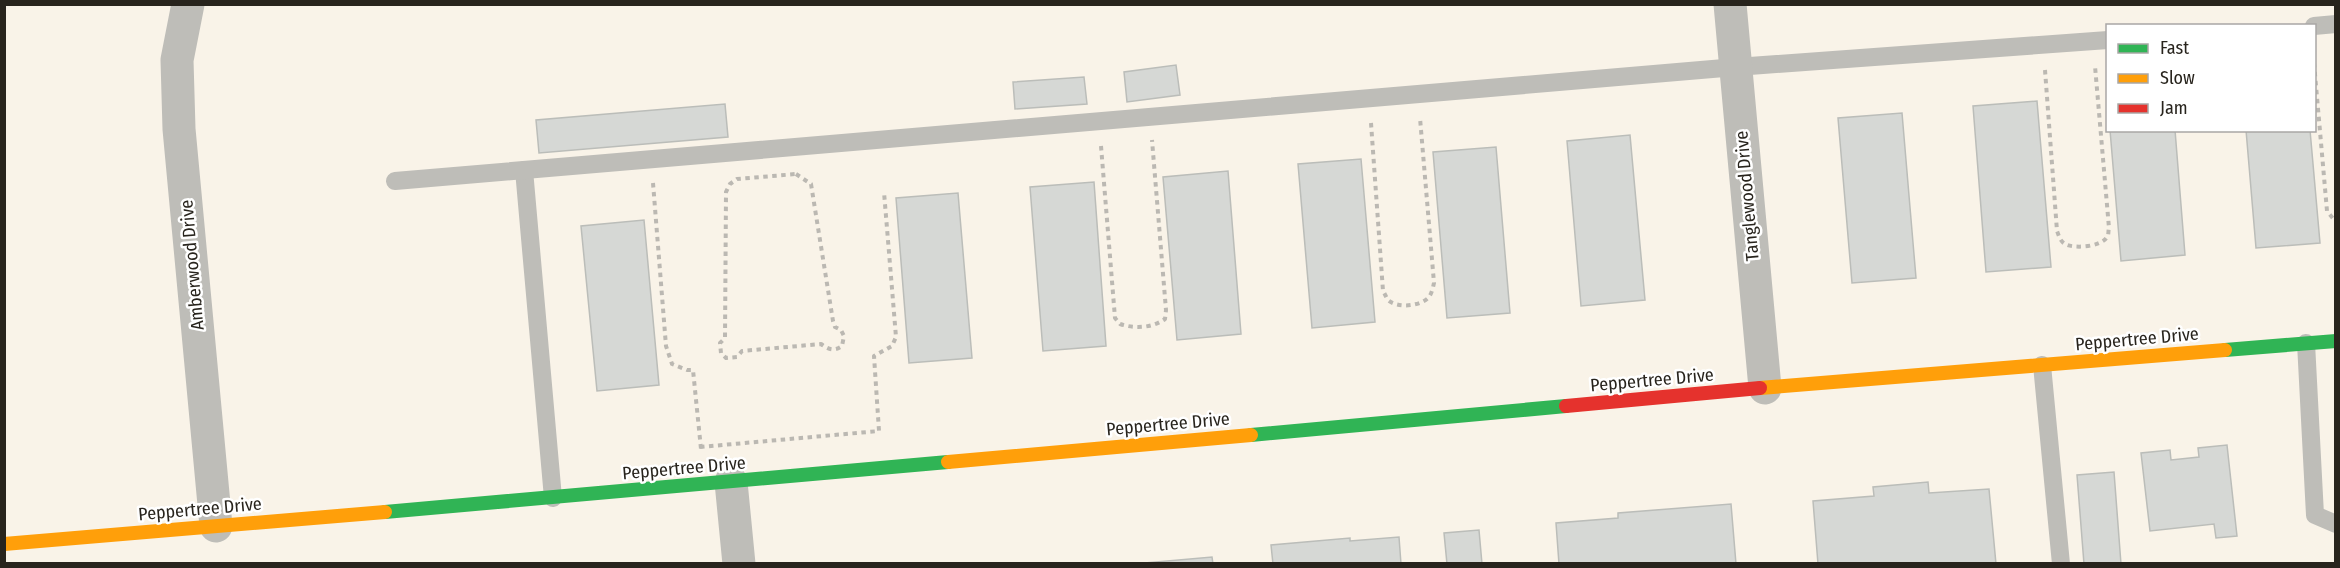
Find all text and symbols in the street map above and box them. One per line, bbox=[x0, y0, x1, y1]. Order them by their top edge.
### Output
legend bbox=[2106, 24, 2316, 132]
text: Fast bbox=[2160, 37, 2189, 59]
text: Slow bbox=[2160, 67, 2195, 89]
text: Jam bbox=[2160, 97, 2188, 119]
street label: Tanglewood Drive bbox=[1730, 130, 1764, 262]
street label: Amberwood Drive bbox=[175, 199, 209, 331]
street label: Peppertree Drive bbox=[2074, 323, 2200, 355]
street label: Peppertree Drive bbox=[1589, 364, 1715, 396]
street label: Peppertree Drive bbox=[1105, 408, 1231, 440]
street label: Peppertree Drive bbox=[621, 452, 747, 484]
street label: Peppertree Drive bbox=[137, 493, 263, 525]

